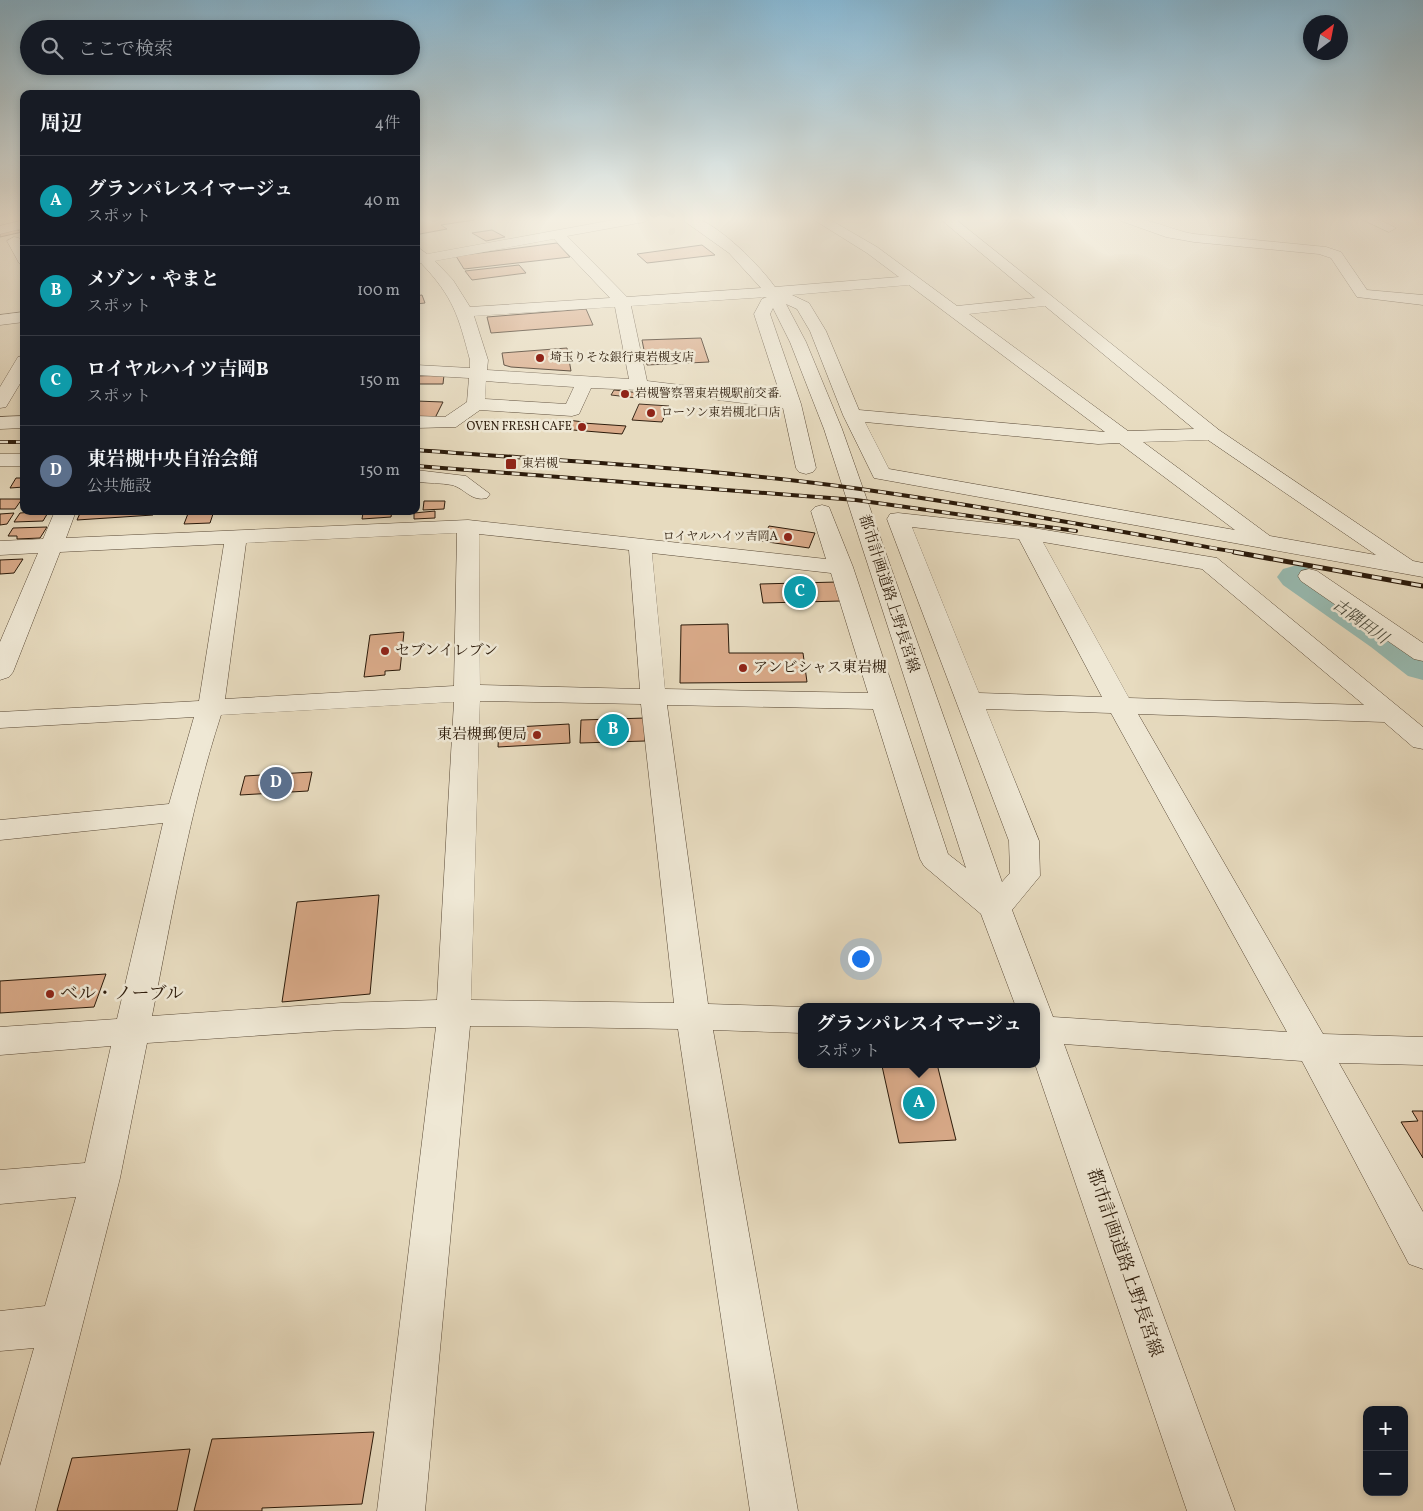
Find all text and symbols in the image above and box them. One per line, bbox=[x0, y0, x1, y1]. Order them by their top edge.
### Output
north arrow bbox=[1303, 15, 1348, 60]
search box bbox=[20, 20, 420, 75]
icon: search bbox=[38, 34, 66, 62]
text: ここで検索 bbox=[78, 37, 173, 63]
text: 周辺 bbox=[40, 110, 82, 139]
text: 4件 bbox=[374, 113, 400, 135]
text: グランパレスイマージュ bbox=[87, 177, 293, 203]
text: A bbox=[50, 190, 62, 212]
text: 40 m bbox=[364, 190, 400, 212]
text: スポット bbox=[87, 206, 151, 228]
text: メゾン・やまと bbox=[87, 267, 219, 293]
text: B bbox=[51, 280, 61, 302]
text: 100 m bbox=[357, 280, 400, 302]
text: スポット bbox=[87, 296, 151, 318]
place label: 埼玉りそな銀行東岩槻支店 bbox=[550, 350, 694, 366]
marker: 埼玉りそな銀行東岩槻支店 bbox=[534, 352, 546, 364]
text: ロイヤルハイツ吉岡B bbox=[87, 357, 269, 383]
text: C bbox=[51, 370, 61, 392]
text: 150 m bbox=[359, 370, 400, 392]
text: スポット bbox=[87, 386, 151, 408]
place label: 岩槻警察署東岩槻駅前交番 bbox=[635, 386, 779, 402]
marker: 岩槻警察署東岩槻駅前交番 bbox=[619, 388, 631, 400]
place label: ローソン東岩槻北口店 bbox=[661, 405, 781, 421]
marker: ローソン東岩槻北口店 bbox=[645, 407, 657, 419]
place label: OVEN FRESH CAFE bbox=[466, 419, 572, 435]
marker: OVEN FRESH CAFE bbox=[576, 421, 588, 433]
text: 東岩槻中央自治会館 bbox=[87, 447, 258, 473]
place label: 東岩槻 bbox=[522, 456, 558, 472]
marker: 東岩槻 bbox=[504, 457, 518, 471]
text: D bbox=[50, 460, 62, 482]
text: 150 m bbox=[359, 460, 400, 482]
text: 公共施設 bbox=[87, 476, 151, 498]
street label: 都市計画道路上野長宮線 bbox=[853, 512, 923, 676]
place label: ロイヤルハイツ吉岡A bbox=[663, 529, 779, 545]
marker: ロイヤルハイツ吉岡A bbox=[782, 531, 794, 543]
pin: C bbox=[784, 573, 816, 611]
water label: 古隅田川 bbox=[1328, 594, 1394, 651]
place label: セブンイレブン bbox=[395, 641, 498, 662]
marker: セブンイレブン bbox=[379, 645, 391, 657]
place label: アンビシャス東岩槻 bbox=[753, 658, 887, 679]
marker: アンビシャス東岩槻 bbox=[737, 662, 749, 674]
pin: B bbox=[597, 711, 629, 749]
place label: 東岩槻郵便局 bbox=[437, 725, 527, 746]
marker: 東岩槻郵便局 bbox=[531, 729, 543, 741]
pin: D bbox=[260, 764, 292, 802]
your location bbox=[848, 946, 874, 972]
place label: ベル・ノーブル bbox=[60, 982, 184, 1007]
marker: ベル・ノーブル bbox=[44, 988, 56, 1000]
popup bbox=[798, 1003, 1040, 1068]
text: グランパレスイマージュ bbox=[816, 1012, 1022, 1038]
text: スポット bbox=[816, 1041, 880, 1063]
pin: A bbox=[903, 1084, 935, 1122]
street label: 都市計画道路上野長宮線 bbox=[1080, 1165, 1168, 1361]
map controls bbox=[1363, 1406, 1408, 1496]
button: + bbox=[1363, 1406, 1408, 1451]
button: − bbox=[1363, 1451, 1408, 1496]

